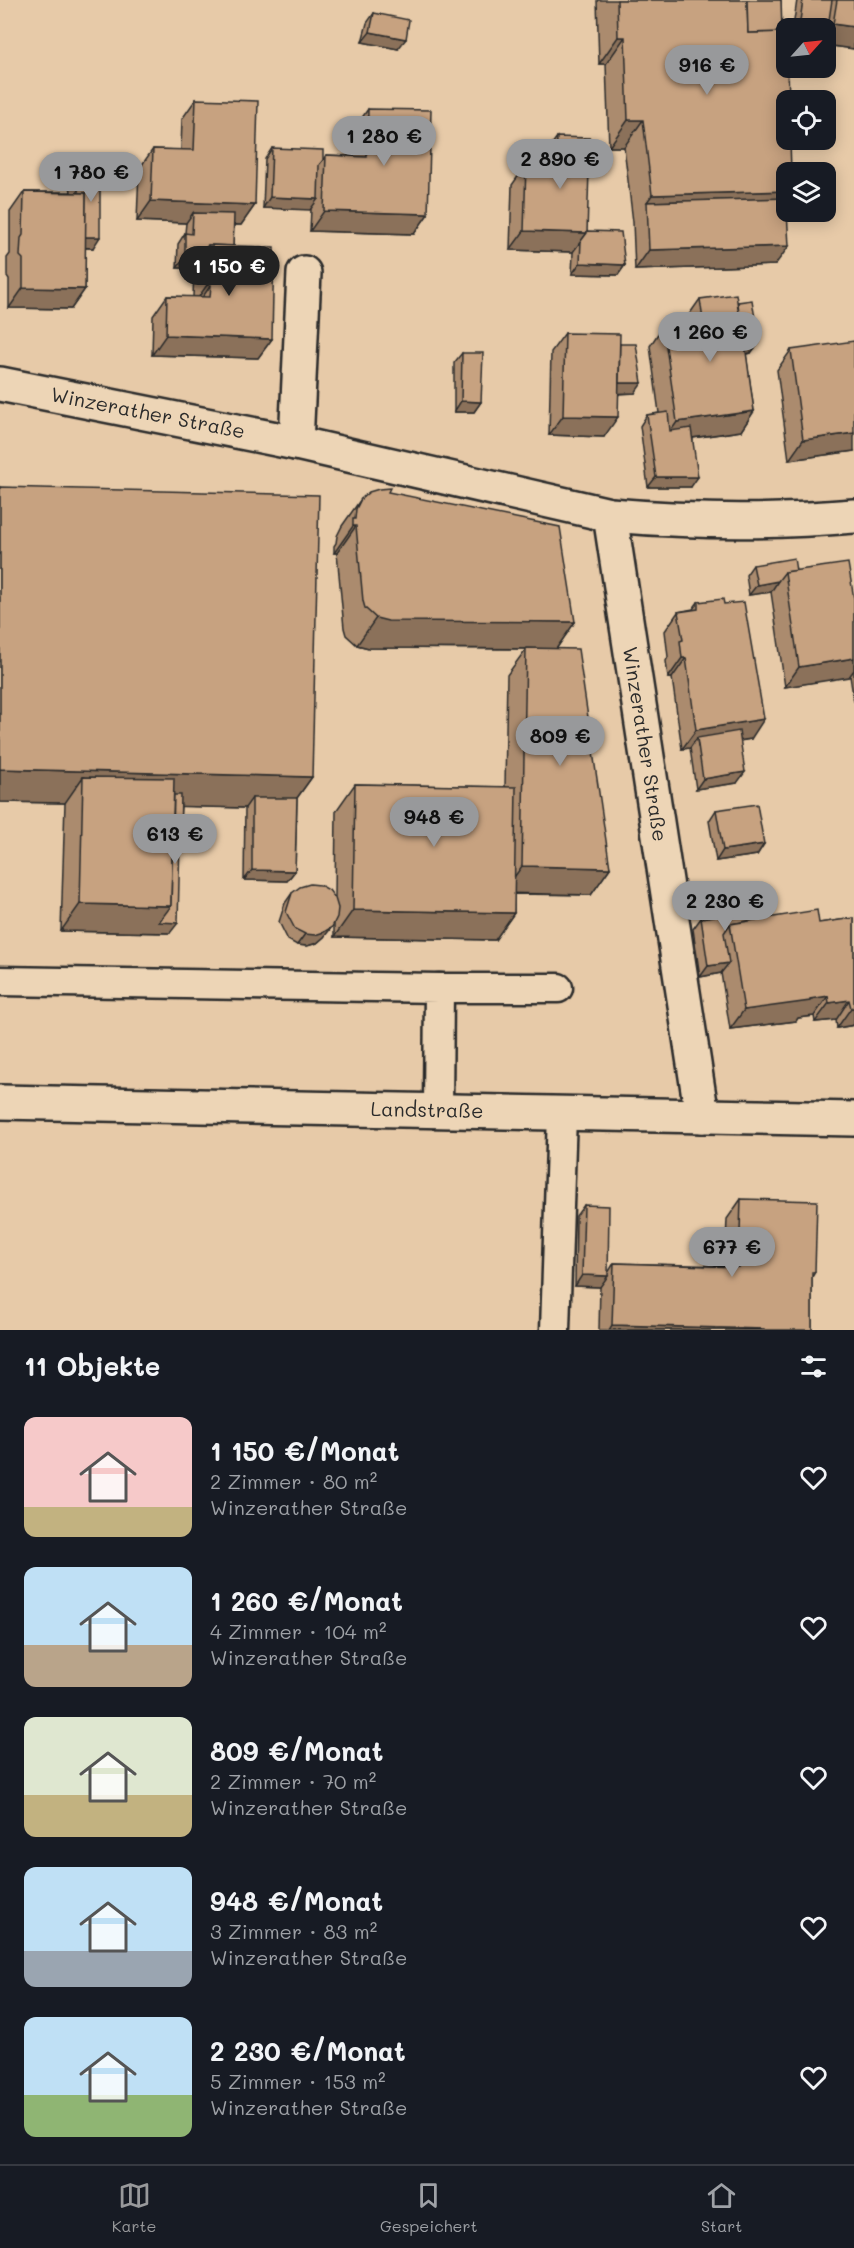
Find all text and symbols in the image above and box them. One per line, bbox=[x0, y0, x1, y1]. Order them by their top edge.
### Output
north arrow bbox=[776, 18, 836, 78]
map controls bbox=[776, 18, 836, 222]
pin: 916 € bbox=[665, 45, 749, 96]
text: 916 € bbox=[679, 51, 735, 77]
button: locate bbox=[776, 90, 836, 150]
pin: 1 280 € bbox=[329, 116, 439, 167]
text: 1 280 € bbox=[346, 122, 422, 148]
pin: 2 890 € bbox=[505, 139, 615, 190]
text: 2 890 € bbox=[520, 145, 600, 171]
pin: 1 780 € bbox=[36, 152, 146, 203]
text: 1 780 € bbox=[53, 158, 129, 184]
button: layers bbox=[776, 162, 836, 222]
pin: 1 150 € bbox=[174, 246, 284, 297]
text: 1 150 € bbox=[193, 252, 265, 278]
pin: 1 260 € bbox=[655, 312, 765, 363]
text: 1 260 € bbox=[672, 318, 748, 344]
street label: Winzerather Straße bbox=[49, 380, 247, 444]
street label: Winzerather Straße bbox=[618, 644, 674, 843]
pin: 809 € bbox=[518, 716, 602, 767]
text: 809 € bbox=[530, 722, 590, 748]
pin: 948 € bbox=[392, 797, 476, 848]
text: 948 € bbox=[404, 803, 464, 829]
pin: 613 € bbox=[133, 814, 217, 865]
text: 613 € bbox=[147, 820, 203, 846]
pin: 2 230 € bbox=[670, 881, 780, 932]
text: 2 230 € bbox=[686, 887, 764, 913]
street label: Landstraße bbox=[370, 1095, 484, 1123]
pin: 677 € bbox=[690, 1227, 774, 1278]
text: 677 € bbox=[703, 1233, 761, 1259]
text: 11 Objekte bbox=[24, 1349, 160, 1383]
icon: filters bbox=[797, 1350, 830, 1383]
text: 1 150 €/Monat bbox=[210, 1434, 399, 1468]
icon: home bbox=[72, 1441, 144, 1513]
icon: heart bbox=[797, 1461, 830, 1494]
text: 2 Zimmer · 80 m² bbox=[210, 1468, 377, 1494]
text: Winzerather Straße bbox=[210, 1494, 407, 1520]
text: 1 260 €/Monat bbox=[210, 1584, 403, 1618]
icon: home bbox=[72, 1591, 144, 1663]
icon: heart bbox=[797, 1611, 830, 1644]
text: 4 Zimmer · 104 m² bbox=[210, 1618, 386, 1644]
text: Winzerather Straße bbox=[210, 1644, 407, 1670]
text: 809 €/Monat bbox=[210, 1734, 383, 1768]
icon: home bbox=[72, 1741, 144, 1813]
icon: heart bbox=[797, 1761, 830, 1794]
text: 2 Zimmer · 70 m² bbox=[210, 1768, 376, 1794]
text: Winzerather Straße bbox=[210, 1794, 407, 1820]
text: 948 €/Monat bbox=[210, 1884, 383, 1918]
icon: home bbox=[72, 1891, 144, 1963]
icon: heart bbox=[797, 1911, 830, 1944]
text: 3 Zimmer · 83 m² bbox=[210, 1918, 377, 1944]
text: Winzerather Straße bbox=[210, 1944, 407, 1970]
text: 2 230 €/Monat bbox=[210, 2034, 406, 2068]
icon: home bbox=[72, 2041, 144, 2113]
icon: heart bbox=[797, 2061, 830, 2094]
text: 5 Zimmer · 153 m² bbox=[210, 2068, 386, 2094]
text: Winzerather Straße bbox=[210, 2094, 407, 2120]
tab: Karte bbox=[112, 2179, 156, 2236]
tab: Gespeichert bbox=[380, 2179, 478, 2236]
tab: Start bbox=[701, 2179, 742, 2236]

